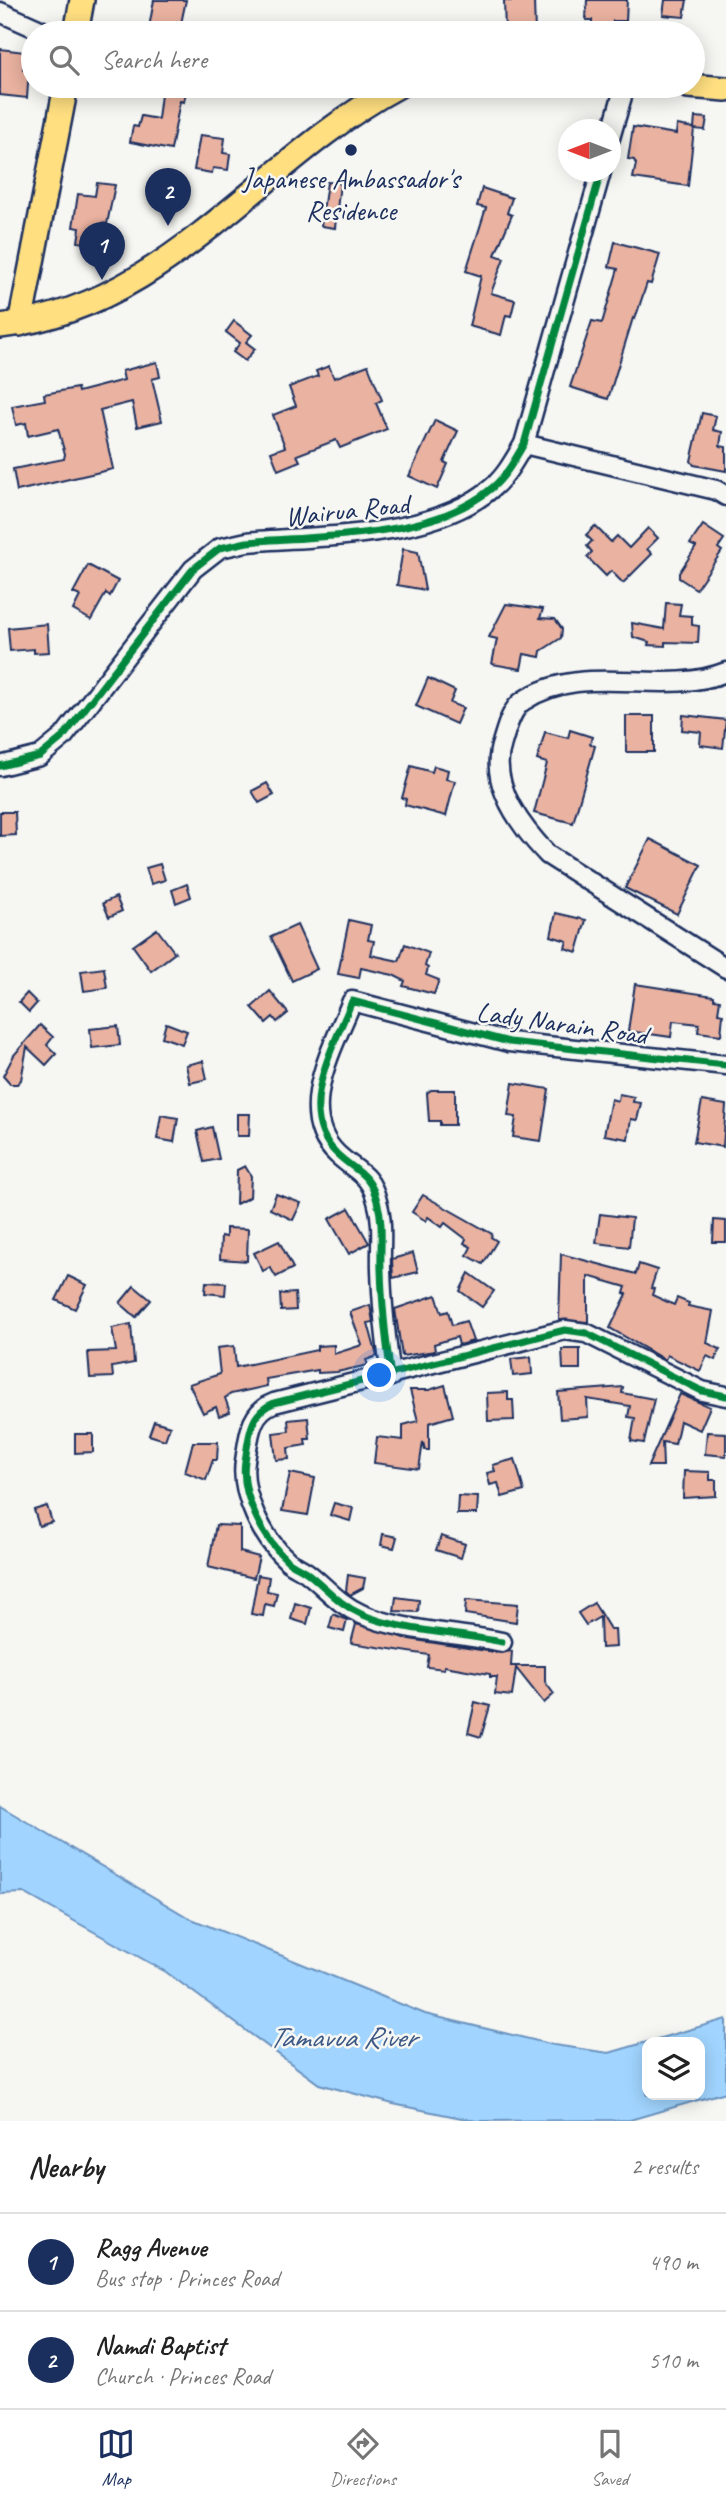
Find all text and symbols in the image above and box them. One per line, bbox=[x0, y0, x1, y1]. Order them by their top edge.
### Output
search box bbox=[21, 21, 705, 98]
icon: search bbox=[45, 41, 83, 79]
text: Search here bbox=[101, 43, 207, 76]
north arrow bbox=[558, 119, 621, 182]
marker: Japanese Ambassador's Residence bbox=[343, 142, 359, 158]
place label: Japanese Ambassador's Residence bbox=[241, 161, 462, 228]
pin: 2 bbox=[145, 168, 191, 226]
pin: 1 bbox=[79, 222, 125, 280]
street label: Wairua Road bbox=[283, 486, 415, 534]
street label: Lady Narain Road bbox=[474, 994, 653, 1053]
your location bbox=[362, 1358, 396, 1392]
water label: Tamavua River bbox=[269, 2018, 420, 2056]
map controls bbox=[642, 2037, 705, 2100]
button: layers bbox=[642, 2037, 705, 2100]
text: Nearby bbox=[28, 2148, 104, 2186]
text: 2 results bbox=[631, 2152, 698, 2181]
text: Ragg Avenue bbox=[95, 2231, 207, 2264]
text: 1 bbox=[46, 2248, 56, 2277]
text: 490 m bbox=[649, 2248, 698, 2277]
text: Bus stop · Princes Road bbox=[95, 2264, 279, 2293]
text: Namdi Baptist bbox=[95, 2329, 225, 2362]
text: 2 bbox=[46, 2346, 56, 2375]
text: 510 m bbox=[649, 2346, 698, 2375]
text: Church · Princes Road bbox=[95, 2362, 271, 2391]
tab: Map bbox=[97, 2425, 135, 2491]
tab: Directions bbox=[330, 2425, 396, 2491]
tab: Saved bbox=[591, 2425, 629, 2491]

